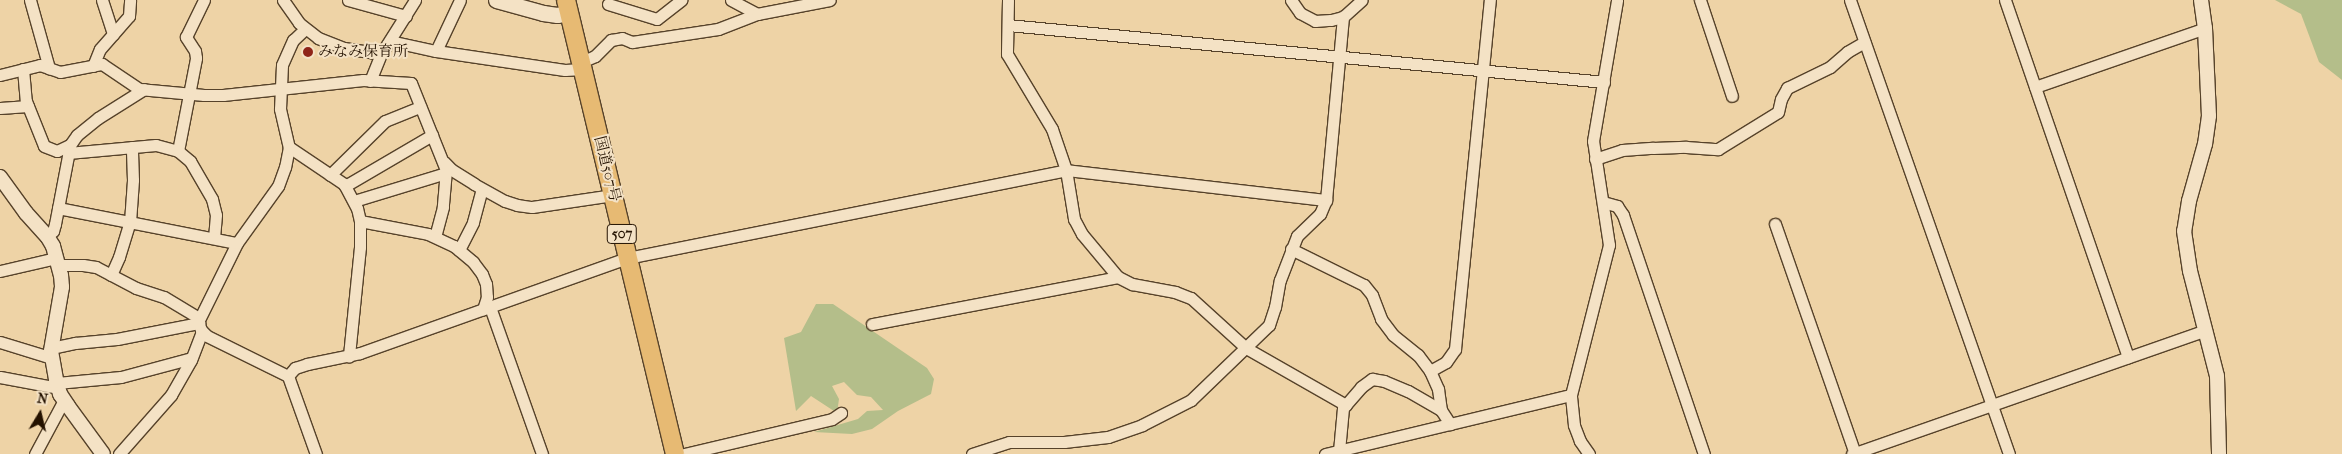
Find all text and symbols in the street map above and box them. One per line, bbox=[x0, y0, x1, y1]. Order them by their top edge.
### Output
place label: みなみ保育所 bbox=[318, 43, 408, 61]
marker: みなみ保育所 bbox=[302, 46, 314, 58]
street label: 国道507号 bbox=[590, 134, 624, 204]
road number: 507 bbox=[606, 222, 638, 245]
north arrow bbox=[15, 389, 65, 439]
text: N bbox=[36, 389, 49, 408]

